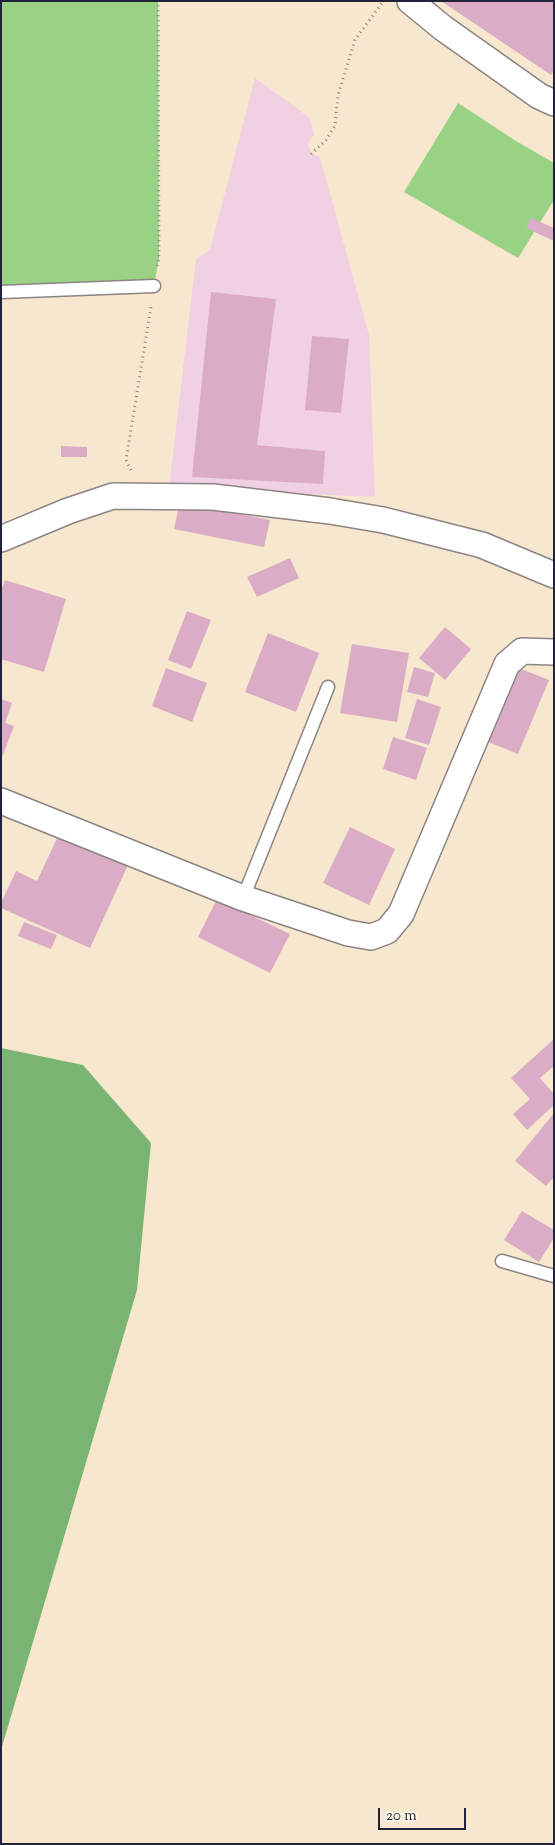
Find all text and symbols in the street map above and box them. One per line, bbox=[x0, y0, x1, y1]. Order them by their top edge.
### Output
scale bar bbox=[380, 1798, 468, 1830]
text: 20 m bbox=[386, 1806, 417, 1827]

